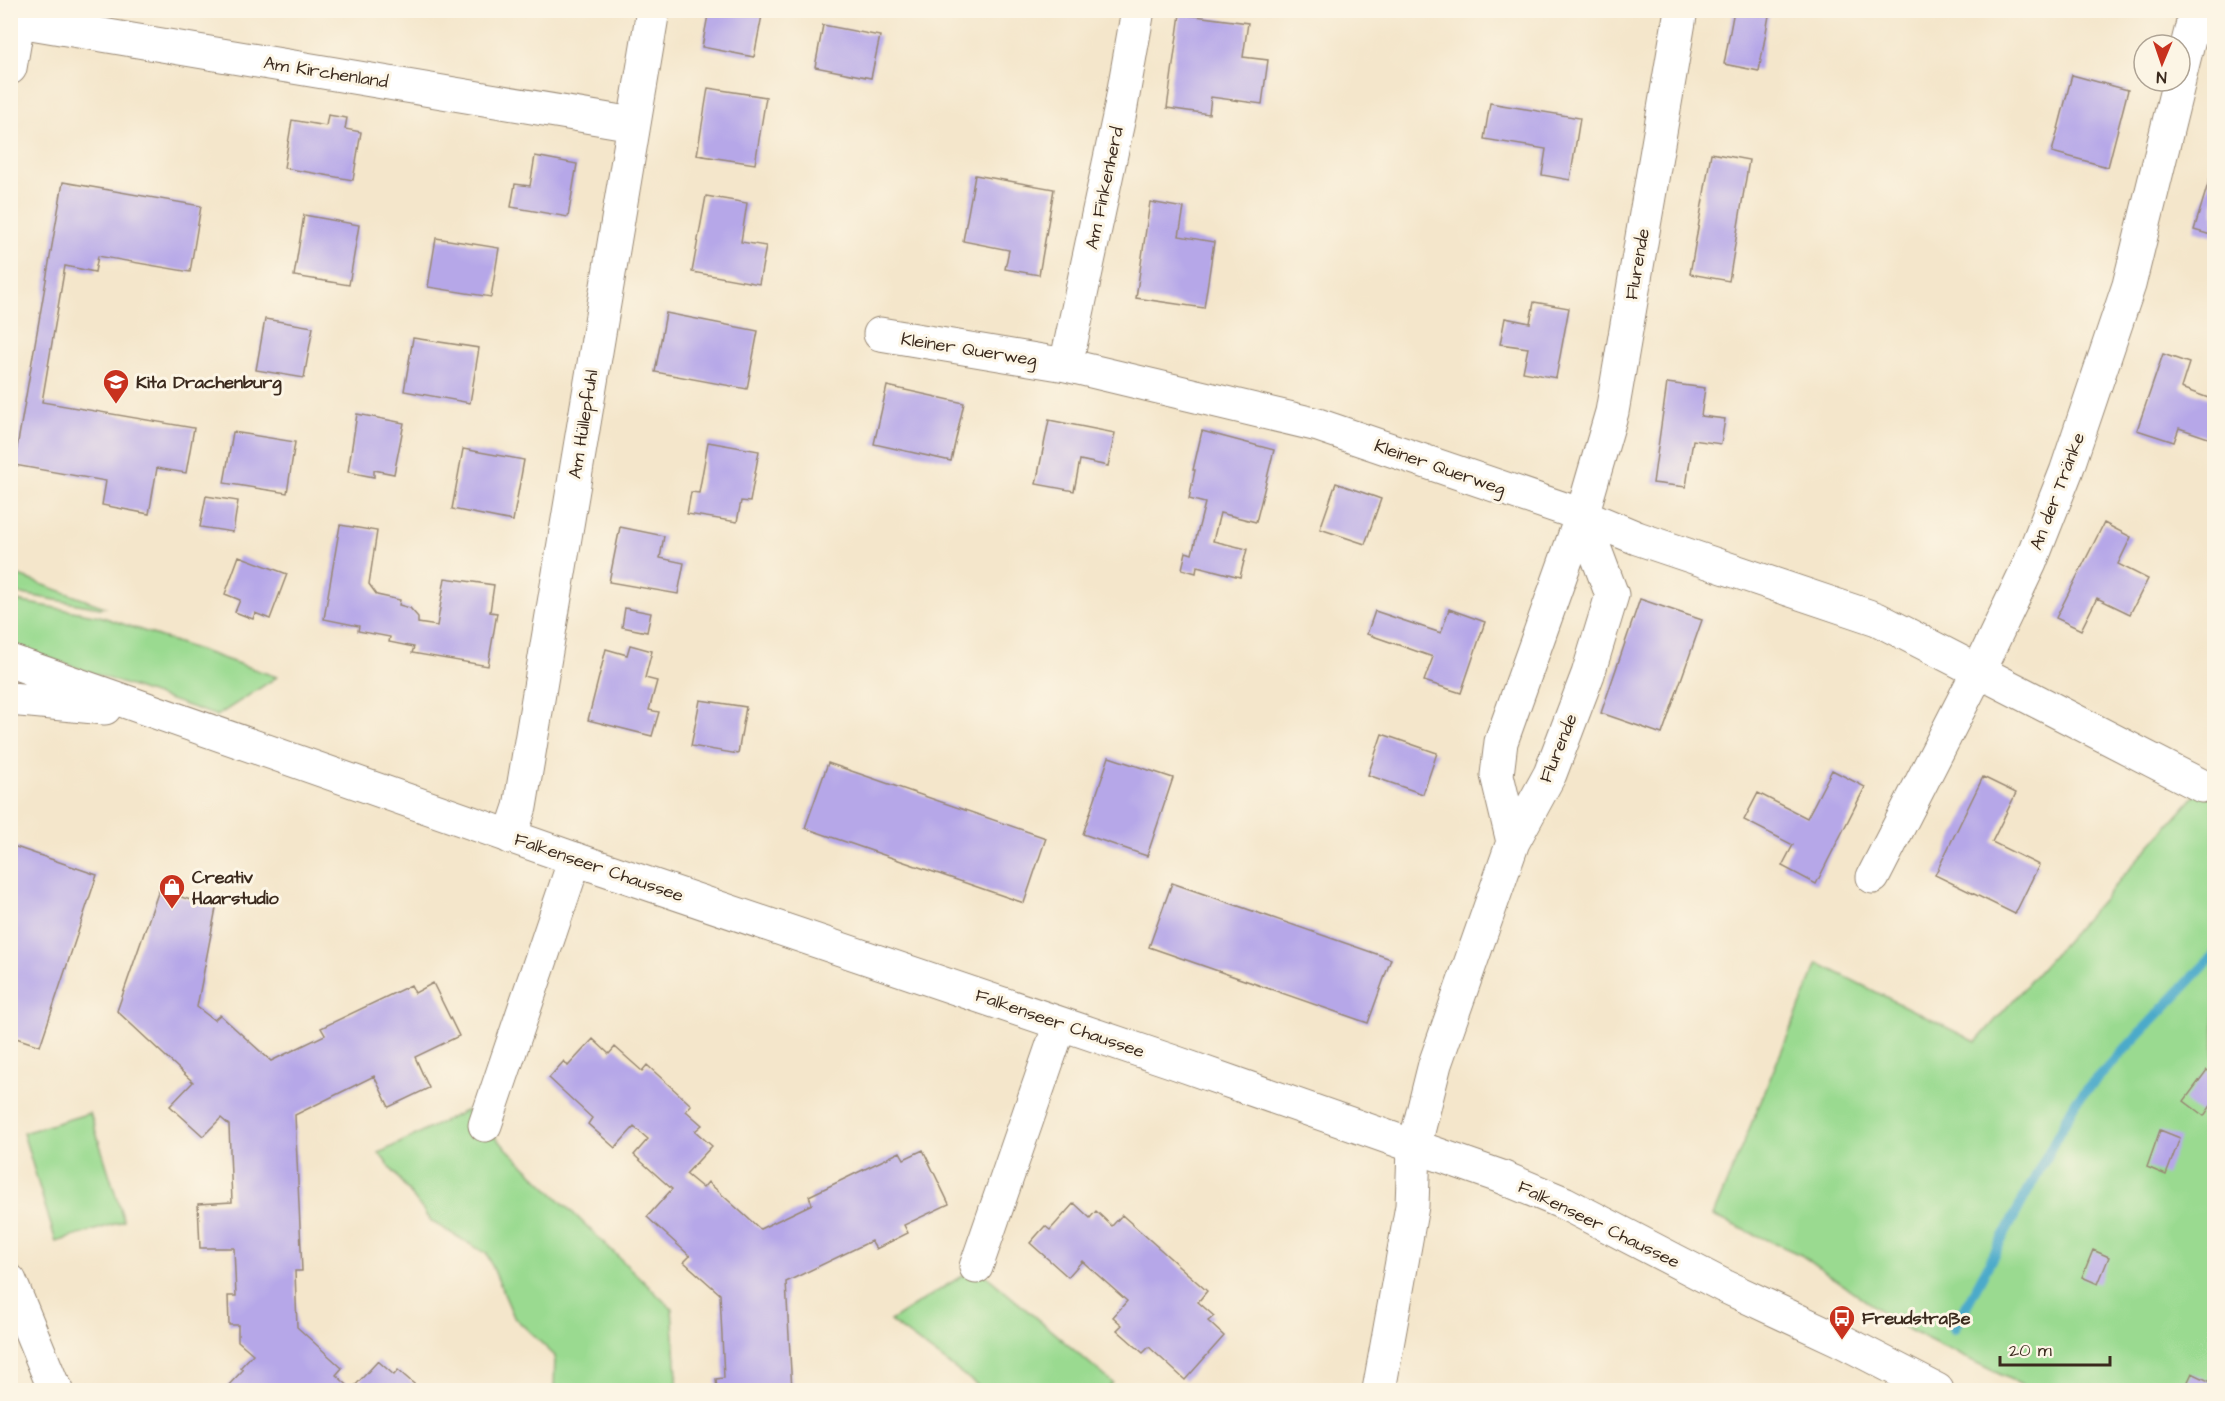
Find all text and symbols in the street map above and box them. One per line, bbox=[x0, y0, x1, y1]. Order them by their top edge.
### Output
north arrow bbox=[2132, 33, 2192, 93]
street label: Am Kirchenland bbox=[262, 50, 390, 95]
text: N bbox=[2156, 66, 2167, 88]
street label: Am Finkenherd bbox=[1079, 125, 1130, 252]
street label: Flurende bbox=[1619, 226, 1656, 302]
street label: Kleiner Querweg bbox=[899, 326, 1039, 374]
school or university icon: Kita Drachenburg bbox=[101, 367, 131, 405]
street label: Am Hüllepfuhl bbox=[563, 368, 604, 480]
place label: Kita Drachenburg bbox=[136, 370, 282, 396]
street label: An der Tränke bbox=[2024, 429, 2091, 554]
street label: Kleiner Querweg bbox=[1371, 433, 1509, 503]
street label: Flurende bbox=[1533, 710, 1584, 786]
street label: Falkenseer Chaussee bbox=[511, 827, 687, 908]
place label: Creativ Haarstudio bbox=[192, 865, 280, 911]
shop icon: Creativ Haarstudio bbox=[157, 872, 187, 910]
street label: Falkenseer Chaussee bbox=[972, 983, 1148, 1064]
street label: Falkenseer Chaussee bbox=[1514, 1174, 1684, 1275]
bus stop icon: Freudstraße bbox=[1827, 1303, 1857, 1341]
place label: Freudstraße bbox=[1862, 1306, 1971, 1331]
scale bar bbox=[2000, 1329, 2110, 1367]
text: 20 m bbox=[2009, 1338, 2052, 1363]

